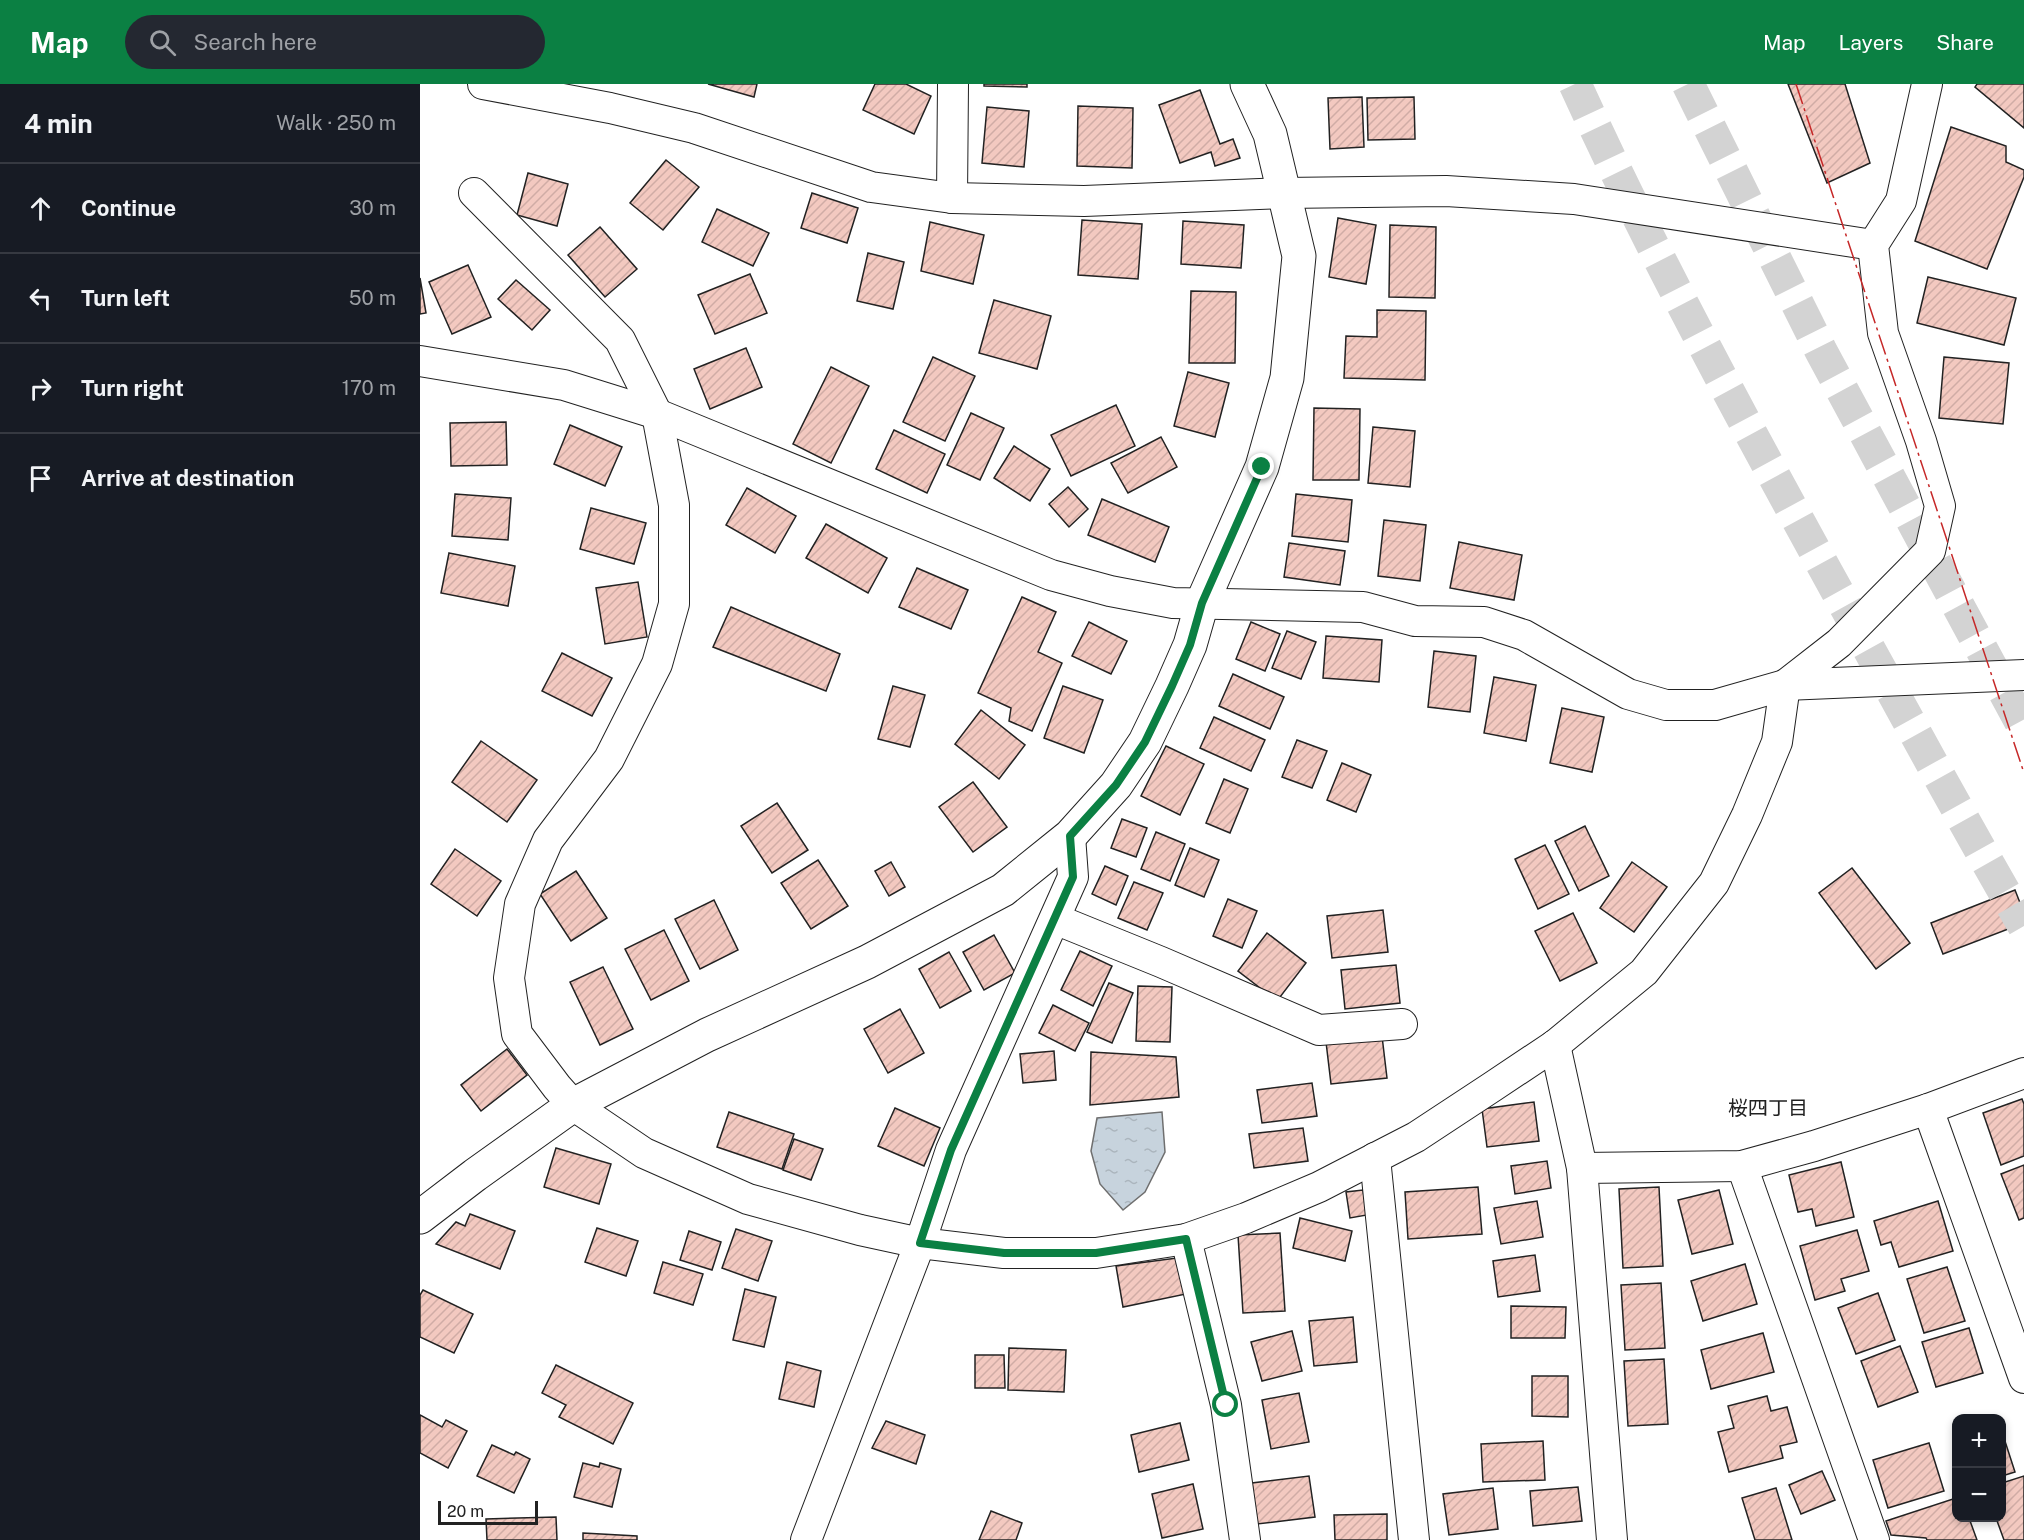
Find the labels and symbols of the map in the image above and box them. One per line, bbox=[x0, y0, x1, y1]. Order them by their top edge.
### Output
route end bbox=[1248, 453, 1274, 479]
district label: 桜四丁目 bbox=[1728, 1096, 1808, 1120]
route start bbox=[1212, 1391, 1238, 1417]
scale bar bbox=[438, 1498, 538, 1526]

